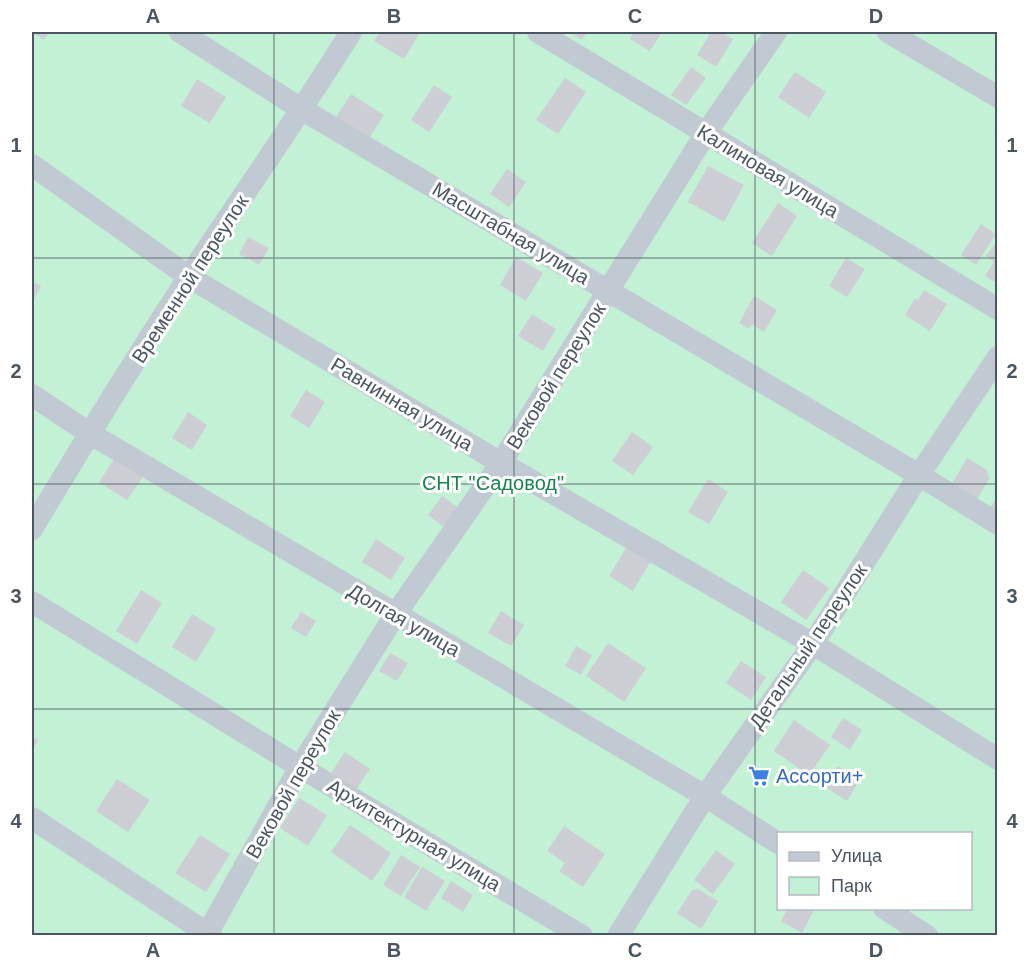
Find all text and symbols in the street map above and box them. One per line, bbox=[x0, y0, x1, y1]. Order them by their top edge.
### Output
text: A bbox=[146, 5, 160, 27]
text: B bbox=[387, 5, 401, 27]
text: C bbox=[628, 5, 642, 27]
text: D bbox=[869, 5, 883, 27]
street label: Калиновая улица bbox=[693, 120, 843, 222]
text: 1 bbox=[10, 134, 22, 156]
text: 1 bbox=[1006, 134, 1018, 156]
street label: Масштабная улица bbox=[429, 177, 594, 289]
street label: Временной переулок bbox=[127, 191, 253, 367]
street label: Вековой переулок bbox=[502, 299, 610, 453]
street label: Равнинная улица bbox=[327, 353, 478, 455]
text: 2 bbox=[10, 360, 22, 382]
text: 2 bbox=[1006, 360, 1018, 382]
park label: СНТ "Садовод" bbox=[422, 472, 564, 494]
street label: Детальный переулок bbox=[745, 559, 871, 732]
street label: Долгая улица bbox=[344, 579, 465, 661]
text: 3 bbox=[10, 585, 22, 607]
text: 3 bbox=[1006, 585, 1018, 607]
street label: Вековой переулок bbox=[241, 705, 345, 862]
supermarket icon: Ассорти+ bbox=[747, 764, 771, 788]
place label: Ассорти+ bbox=[776, 765, 863, 787]
street label: Архитектурная улица bbox=[323, 775, 505, 896]
text: 4 bbox=[10, 810, 22, 832]
text: 4 bbox=[1006, 810, 1018, 832]
legend bbox=[777, 832, 972, 910]
text: Улица bbox=[831, 846, 883, 866]
text: Парк bbox=[831, 876, 872, 896]
text: A bbox=[146, 939, 160, 961]
text: B bbox=[387, 939, 401, 961]
text: C bbox=[628, 939, 642, 961]
text: D bbox=[869, 939, 883, 961]

